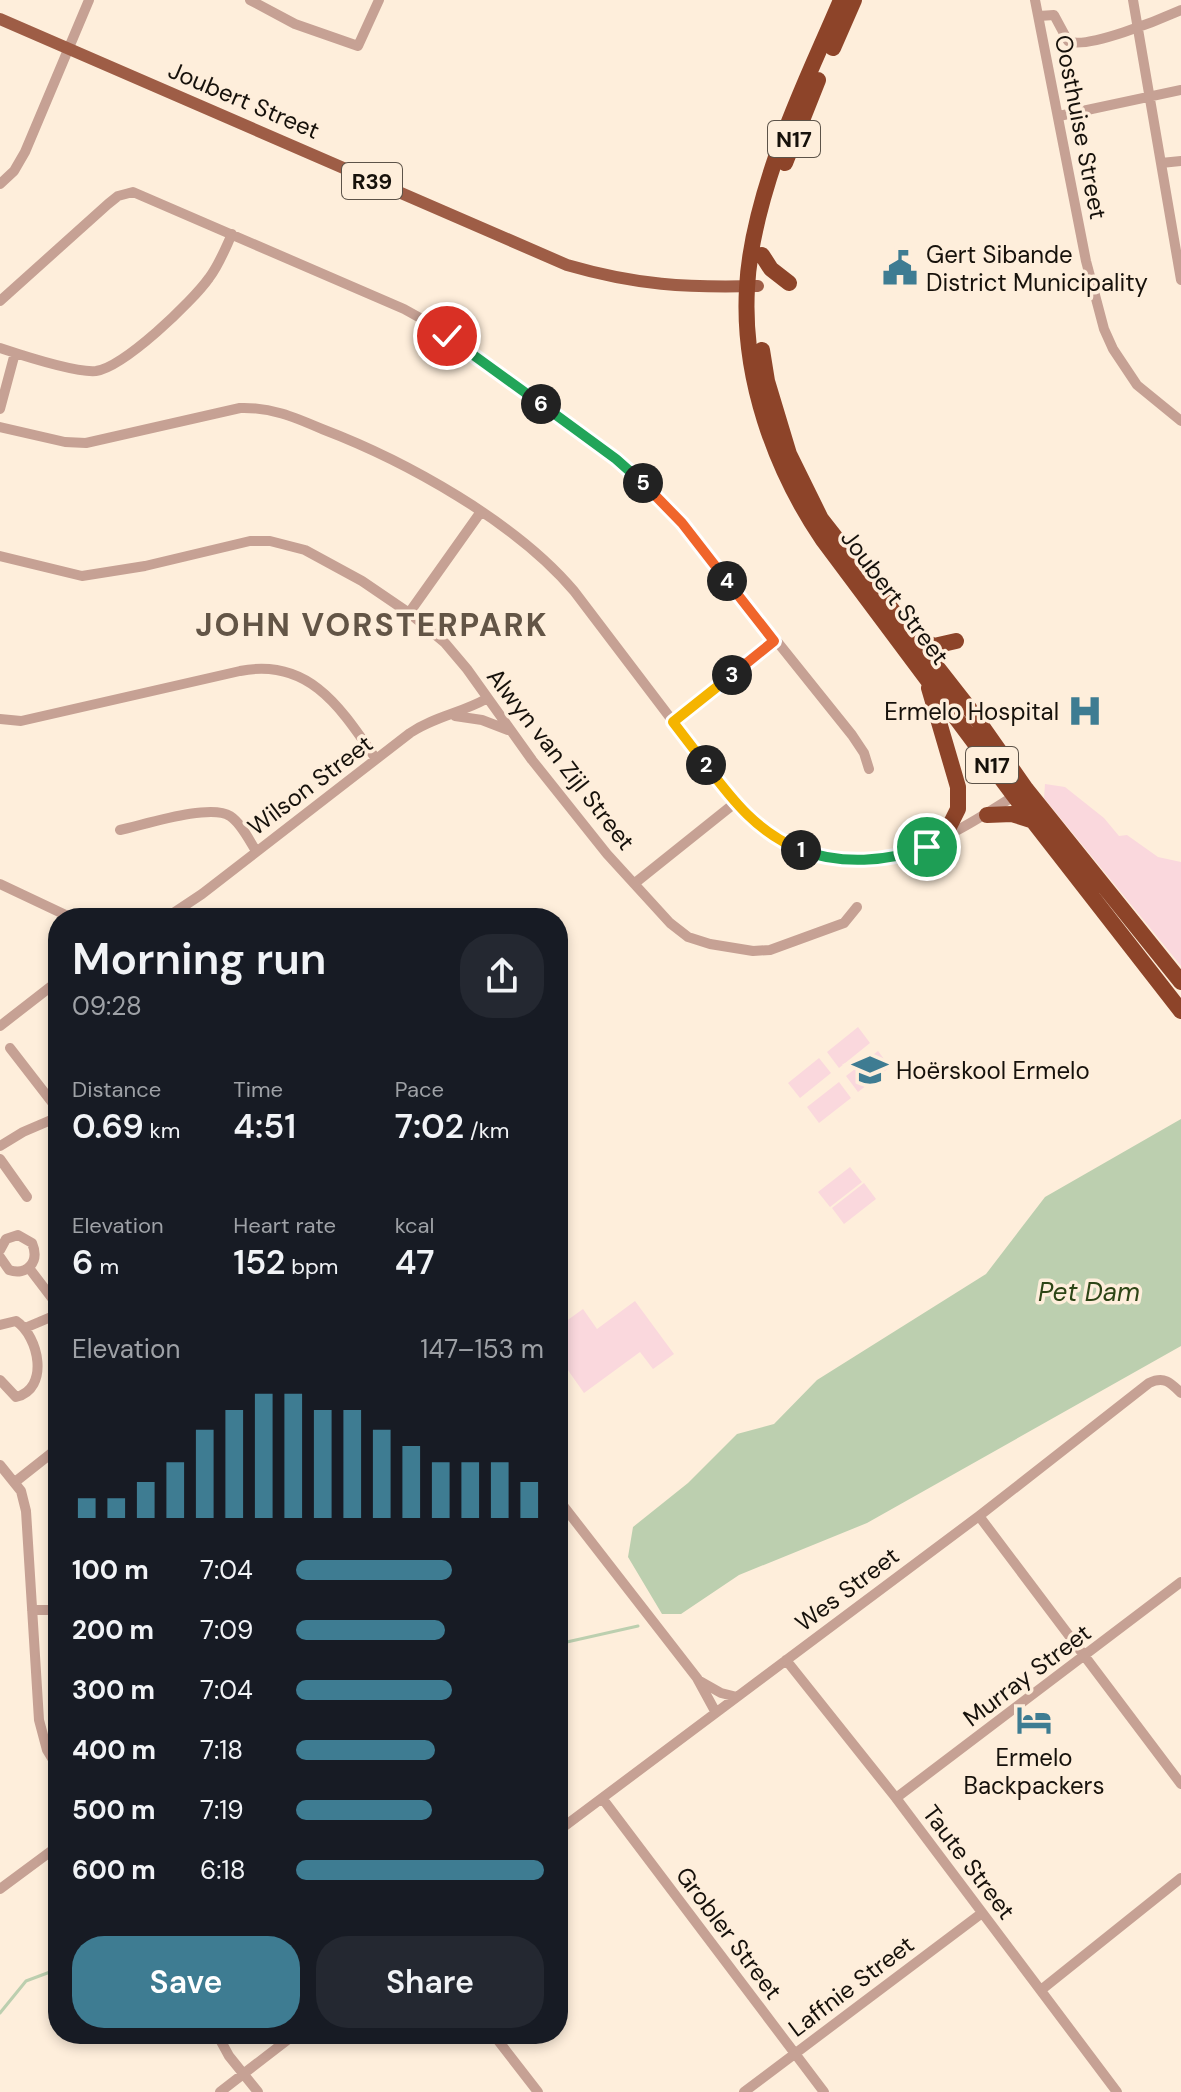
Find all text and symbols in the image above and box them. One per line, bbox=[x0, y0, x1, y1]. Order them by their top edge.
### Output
street label: Oosthuise Street bbox=[1048, 32, 1114, 222]
street label: Joubert Street bbox=[164, 54, 324, 146]
road number: N17 bbox=[768, 121, 820, 157]
road number: R39 bbox=[342, 163, 402, 199]
place label: Gert Sibande District Municipality bbox=[926, 239, 1148, 298]
public building icon: Gert Sibande District Municipality bbox=[881, 249, 919, 287]
pin bbox=[413, 302, 481, 370]
icon: check bbox=[425, 314, 469, 358]
pin: 6 bbox=[521, 384, 561, 424]
text: 6 bbox=[534, 389, 548, 418]
pin: 5 bbox=[623, 463, 663, 503]
text: 5 bbox=[636, 468, 650, 497]
street label: Joubert Street bbox=[834, 523, 956, 671]
pin: 4 bbox=[707, 561, 747, 601]
text: 4 bbox=[720, 566, 734, 595]
district label: JOHN VORSTERPARK bbox=[195, 604, 549, 646]
pin: 3 bbox=[712, 655, 752, 695]
text: 3 bbox=[725, 660, 739, 689]
street label: Alwyn van Zijl Street bbox=[480, 662, 642, 856]
hospital icon: Ermelo Hospital bbox=[1066, 692, 1104, 730]
place label: Ermelo Hospital bbox=[884, 696, 1059, 727]
street label: Wilson Street bbox=[241, 728, 379, 842]
pin: 2 bbox=[686, 745, 726, 785]
road number: N17 bbox=[966, 747, 1018, 783]
text: 2 bbox=[700, 750, 712, 779]
pin bbox=[893, 813, 961, 881]
icon: arrive bbox=[905, 825, 949, 869]
pin: 1 bbox=[781, 830, 821, 870]
text: 1 bbox=[797, 835, 805, 864]
text: Morning run bbox=[72, 930, 326, 988]
button: share bbox=[460, 934, 544, 1018]
text: 09:28 bbox=[72, 989, 142, 1023]
school or university icon: Hoërskool Ermelo bbox=[851, 1051, 889, 1089]
place label: Hoërskool Ermelo bbox=[896, 1055, 1090, 1086]
text: Distance bbox=[72, 1075, 161, 1104]
text: Time bbox=[233, 1075, 283, 1104]
text: Pace bbox=[395, 1075, 444, 1104]
text: 0.69 bbox=[72, 1104, 144, 1149]
text: 4:51 bbox=[233, 1104, 296, 1149]
text: 7:02 bbox=[395, 1104, 464, 1149]
text: km bbox=[144, 1116, 180, 1145]
text: /km bbox=[464, 1116, 509, 1145]
text: Elevation bbox=[72, 1211, 164, 1240]
text: Heart rate bbox=[233, 1211, 336, 1240]
text: kcal bbox=[395, 1211, 434, 1240]
text: 6 bbox=[72, 1240, 94, 1285]
text: 152 bbox=[233, 1240, 285, 1285]
text: 47 bbox=[395, 1240, 435, 1285]
text: m bbox=[94, 1252, 119, 1281]
text: bpm bbox=[285, 1252, 338, 1281]
water label: Pet Dam bbox=[1038, 1275, 1140, 1309]
text: Elevation bbox=[72, 1332, 180, 1366]
text: 147–153 m bbox=[420, 1332, 544, 1366]
street label: Wes Street bbox=[789, 1540, 905, 1638]
text: 100 m bbox=[72, 1553, 149, 1587]
text: 7:04 bbox=[200, 1553, 253, 1587]
text: 200 m bbox=[72, 1613, 154, 1647]
text: 7:09 bbox=[200, 1613, 253, 1647]
street label: Murray Street bbox=[957, 1617, 1097, 1733]
text: 300 m bbox=[72, 1673, 155, 1707]
text: 7:04 bbox=[200, 1673, 253, 1707]
hotel icon: Ermelo Backpackers bbox=[1015, 1701, 1053, 1739]
text: 400 m bbox=[72, 1733, 156, 1767]
text: 7:18 bbox=[200, 1733, 243, 1767]
place label: Ermelo Backpackers bbox=[964, 1742, 1104, 1801]
text: 500 m bbox=[72, 1793, 155, 1827]
text: 7:19 bbox=[200, 1793, 244, 1827]
street label: Taute Street bbox=[916, 1799, 1022, 1925]
text: 600 m bbox=[72, 1853, 156, 1887]
text: 6:18 bbox=[200, 1853, 246, 1887]
street label: Grobler Street bbox=[669, 1861, 789, 2005]
street label: Laffnie Street bbox=[782, 1929, 920, 2043]
button: Save bbox=[72, 1936, 300, 2028]
button: Share bbox=[316, 1936, 544, 2028]

